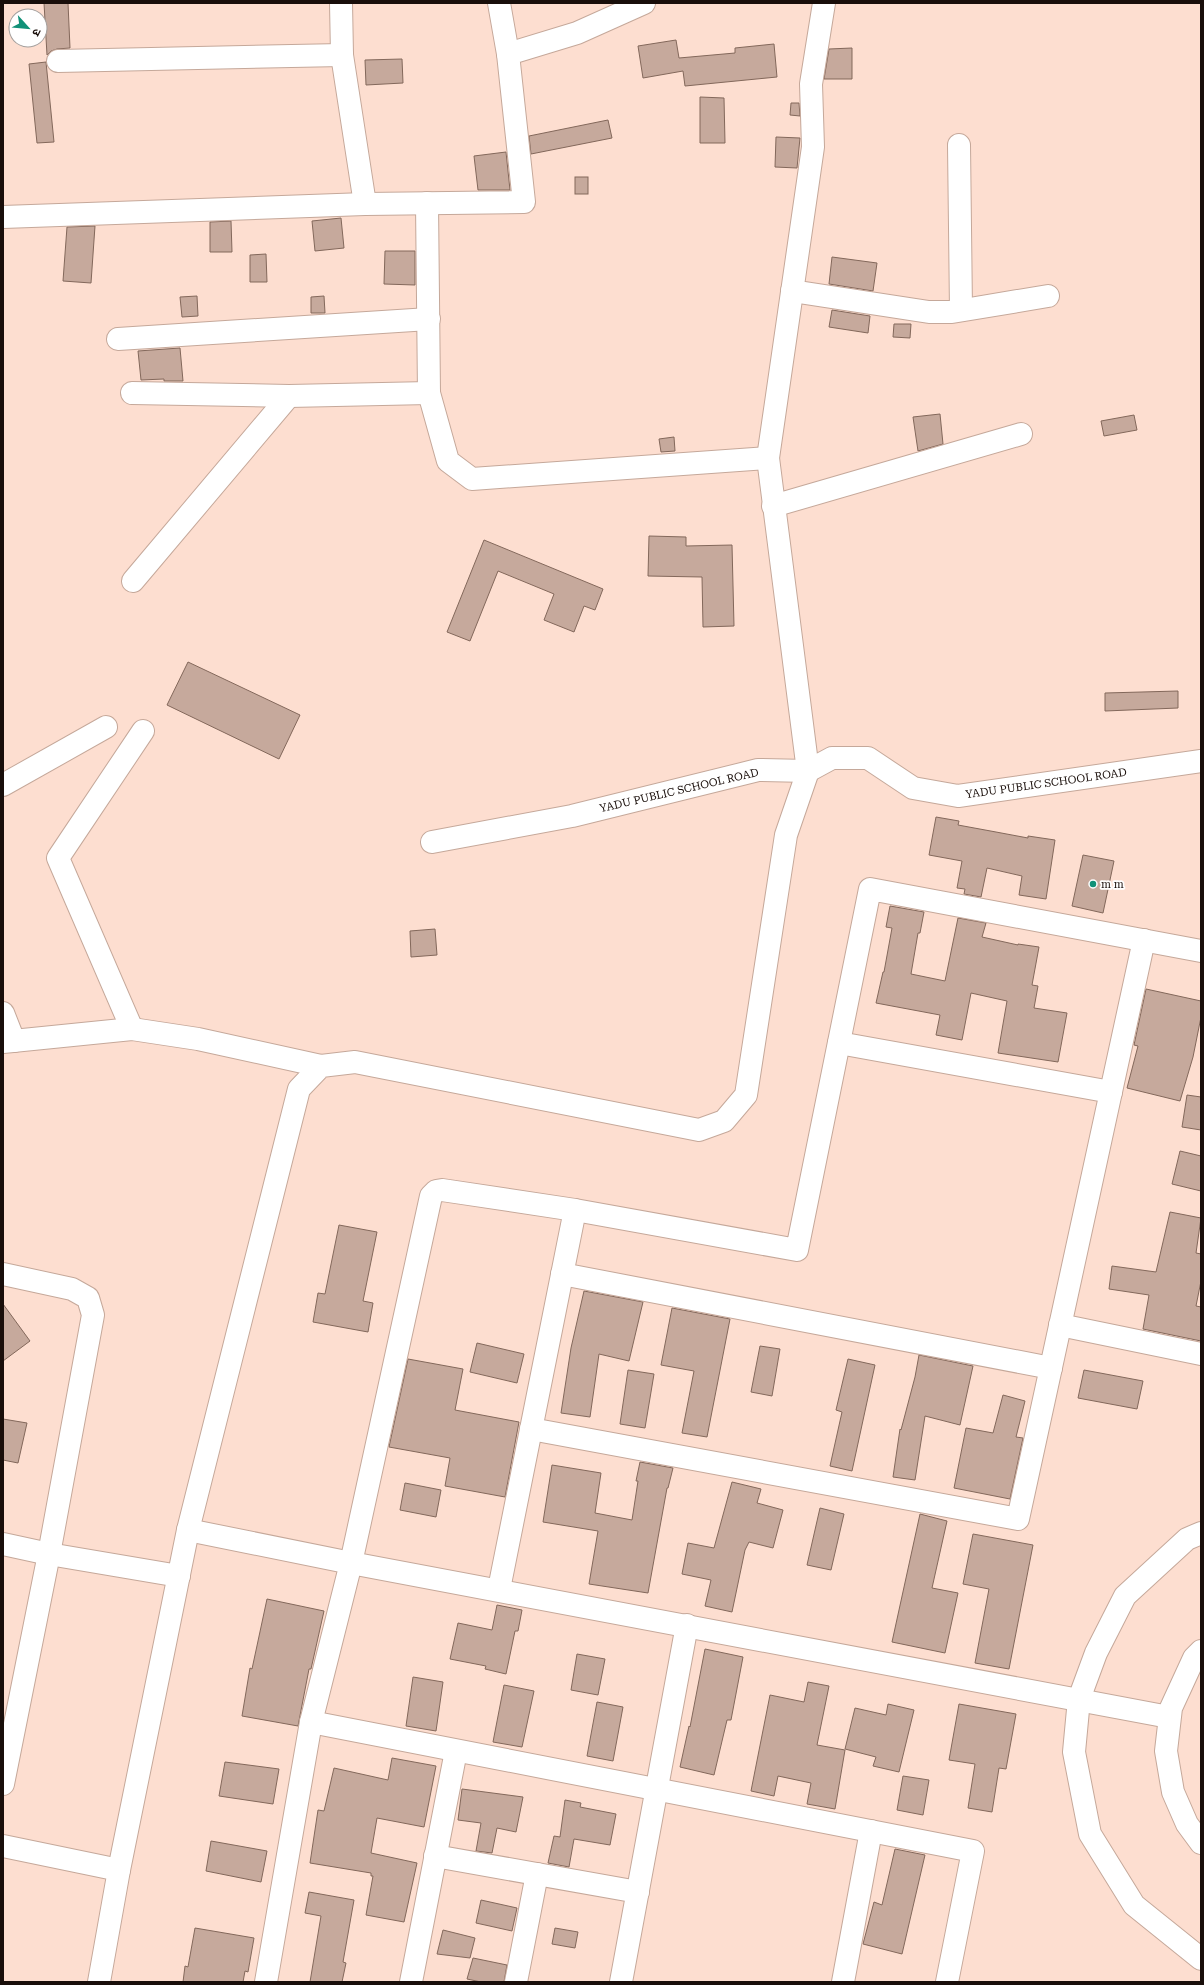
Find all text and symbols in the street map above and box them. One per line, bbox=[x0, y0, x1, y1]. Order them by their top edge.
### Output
north arrow bbox=[8, 8, 48, 48]
text: उ bbox=[29, 26, 44, 39]
street label: YADU PUBLIC SCHOOL ROAD bbox=[598, 766, 760, 815]
street label: YADU PUBLIC SCHOOL ROAD bbox=[965, 766, 1128, 801]
place label: m m bbox=[1101, 878, 1124, 891]
marker: m m bbox=[1088, 879, 1098, 889]

